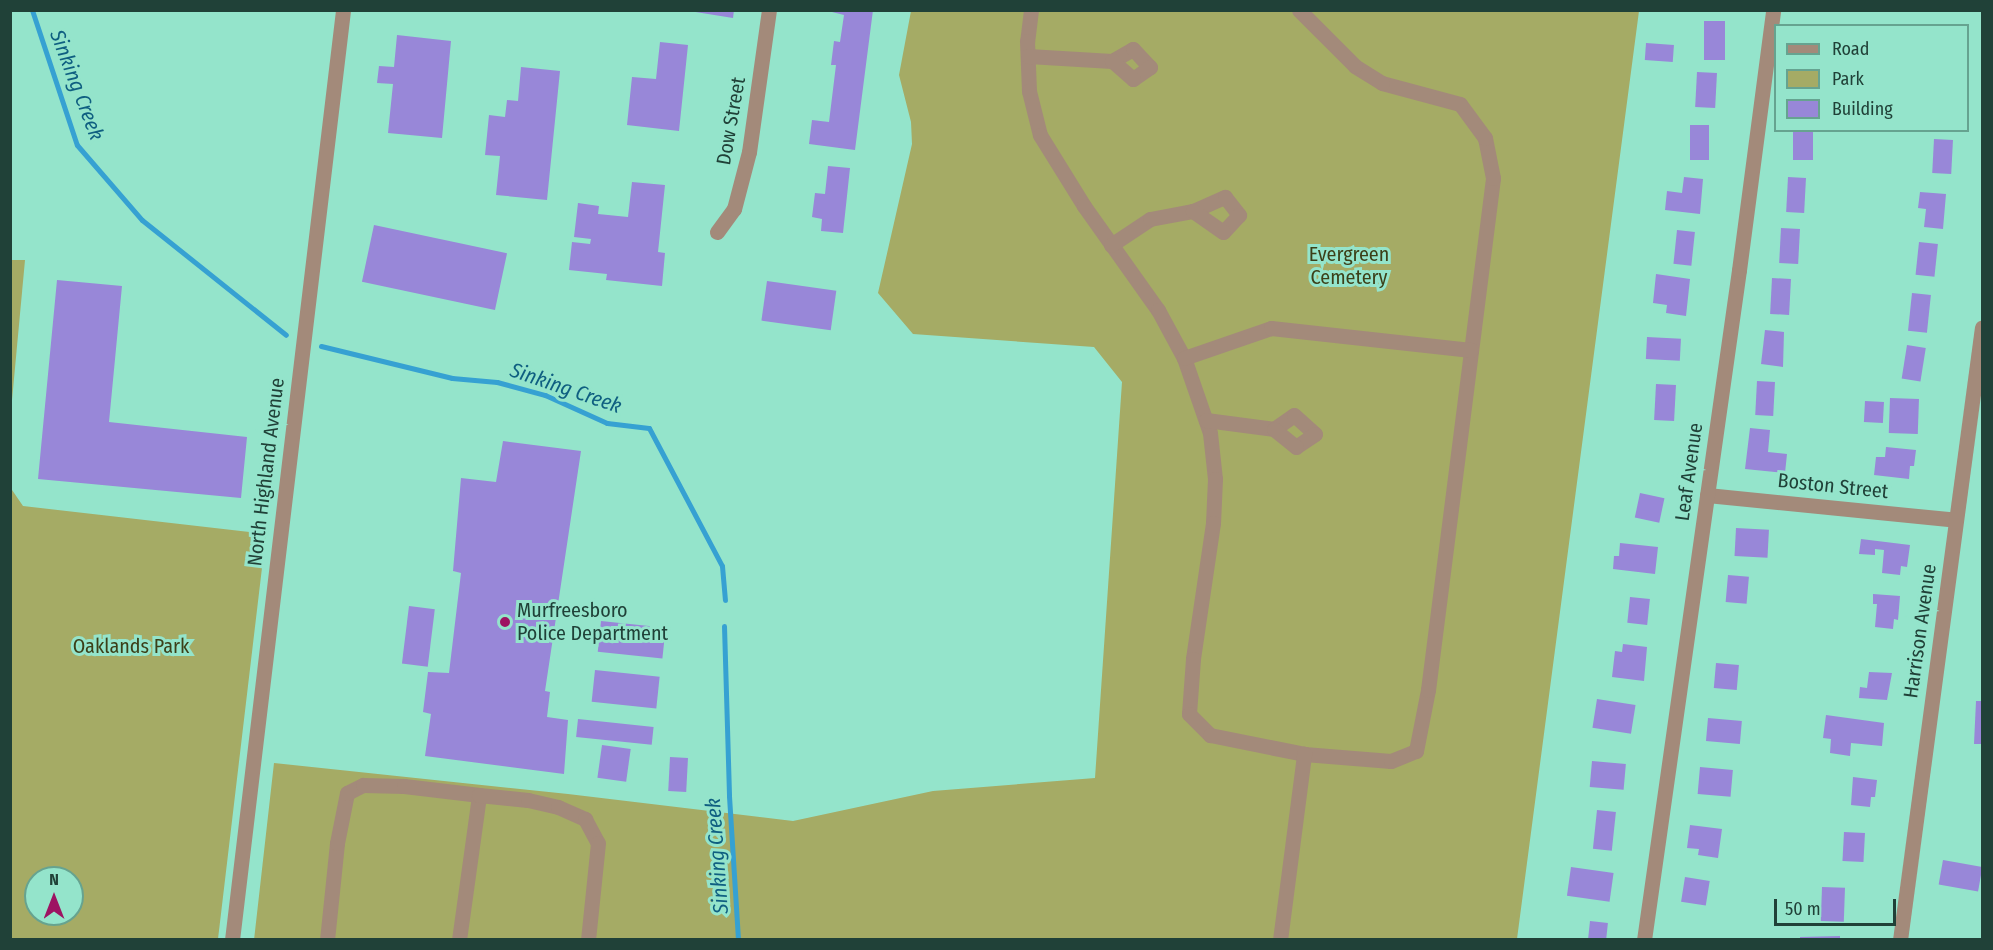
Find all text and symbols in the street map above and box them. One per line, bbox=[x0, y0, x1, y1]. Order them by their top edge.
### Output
legend bbox=[1774, 24, 1969, 132]
water label: Sinking Creek bbox=[44, 26, 110, 144]
text: Road bbox=[1832, 38, 1869, 60]
text: Park bbox=[1832, 68, 1864, 90]
street label: Dow Street bbox=[711, 75, 751, 167]
text: Building bbox=[1832, 98, 1893, 120]
park label: Evergreen Cemetery bbox=[1309, 242, 1389, 289]
water label: Sinking Creek bbox=[507, 357, 625, 419]
street label: North Highland Avenue bbox=[243, 376, 289, 568]
street label: Leaf Avenue bbox=[1670, 421, 1708, 523]
street label: Boston Street bbox=[1776, 468, 1890, 504]
street label: Harrison Avenue bbox=[1899, 562, 1941, 700]
place label: Murfreesboro Police Department bbox=[517, 598, 668, 645]
marker: Murfreesboro Police Department bbox=[498, 615, 512, 629]
park label: Oaklands Park bbox=[73, 634, 189, 658]
water label: Sinking Creek bbox=[700, 797, 734, 915]
north arrow bbox=[24, 866, 84, 926]
text: N bbox=[49, 870, 59, 889]
scale bar bbox=[1777, 887, 1898, 925]
text: 50 m bbox=[1785, 898, 1821, 920]

